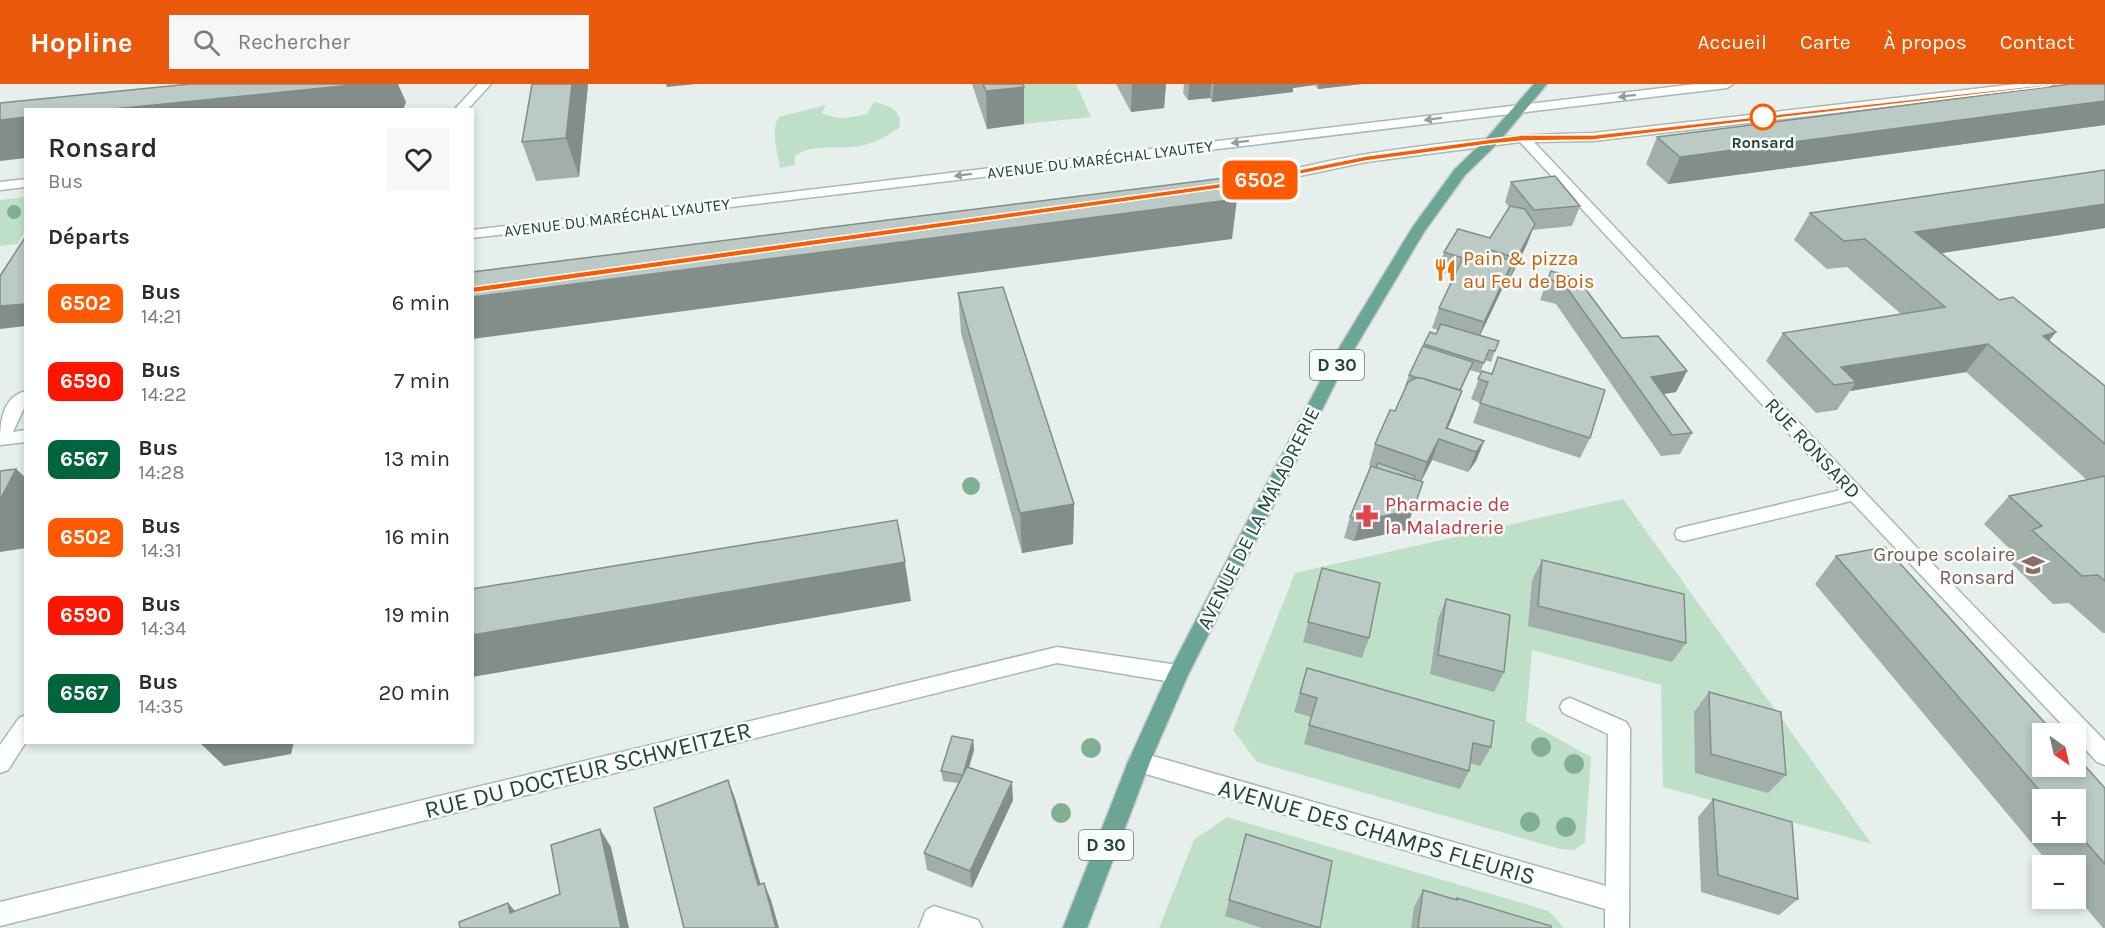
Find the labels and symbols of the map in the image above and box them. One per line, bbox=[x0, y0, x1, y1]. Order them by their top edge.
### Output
one-way arrow bbox=[1617, 91, 1636, 101]
marker: Ronsard bbox=[1750, 104, 1776, 130]
one-way arrow bbox=[1424, 114, 1443, 124]
place label: Ronsard bbox=[1731, 133, 1795, 152]
street label: AVENUE DU MARÉCHAL LYAUTEY bbox=[986, 136, 1214, 183]
one-way arrow bbox=[1230, 138, 1249, 147]
line badge: 6502 bbox=[1218, 160, 1302, 200]
one-way arrow bbox=[953, 171, 972, 180]
street label: AVENUE DU MARÉCHAL LYAUTEY bbox=[503, 194, 731, 241]
place label: Pain & pizza au Feu de Bois bbox=[1463, 247, 1595, 293]
restaurant icon: Pain & pizza au Feu de Bois bbox=[1432, 257, 1458, 283]
road number: D 30 bbox=[1310, 350, 1364, 380]
street label: RUE RONSARD bbox=[1760, 393, 1865, 503]
street label: AVENUE DE LA MALADRERIE bbox=[1192, 403, 1325, 633]
place label: Pharmacie de la Maladrerie bbox=[1385, 493, 1510, 539]
pharmacy icon: Pharmacie de la Maladrerie bbox=[1354, 503, 1380, 529]
place label: Groupe scolaire Ronsard bbox=[1873, 543, 2015, 589]
school or university icon: Groupe scolaire Ronsard bbox=[2020, 552, 2046, 578]
street label: RUE DU DOCTEUR SCHWEITZER bbox=[422, 716, 754, 824]
north arrow bbox=[2032, 723, 2086, 777]
street label: AVENUE DES CHAMPS FLEURIS bbox=[1215, 773, 1539, 891]
road number: D 30 bbox=[1079, 830, 1133, 860]

